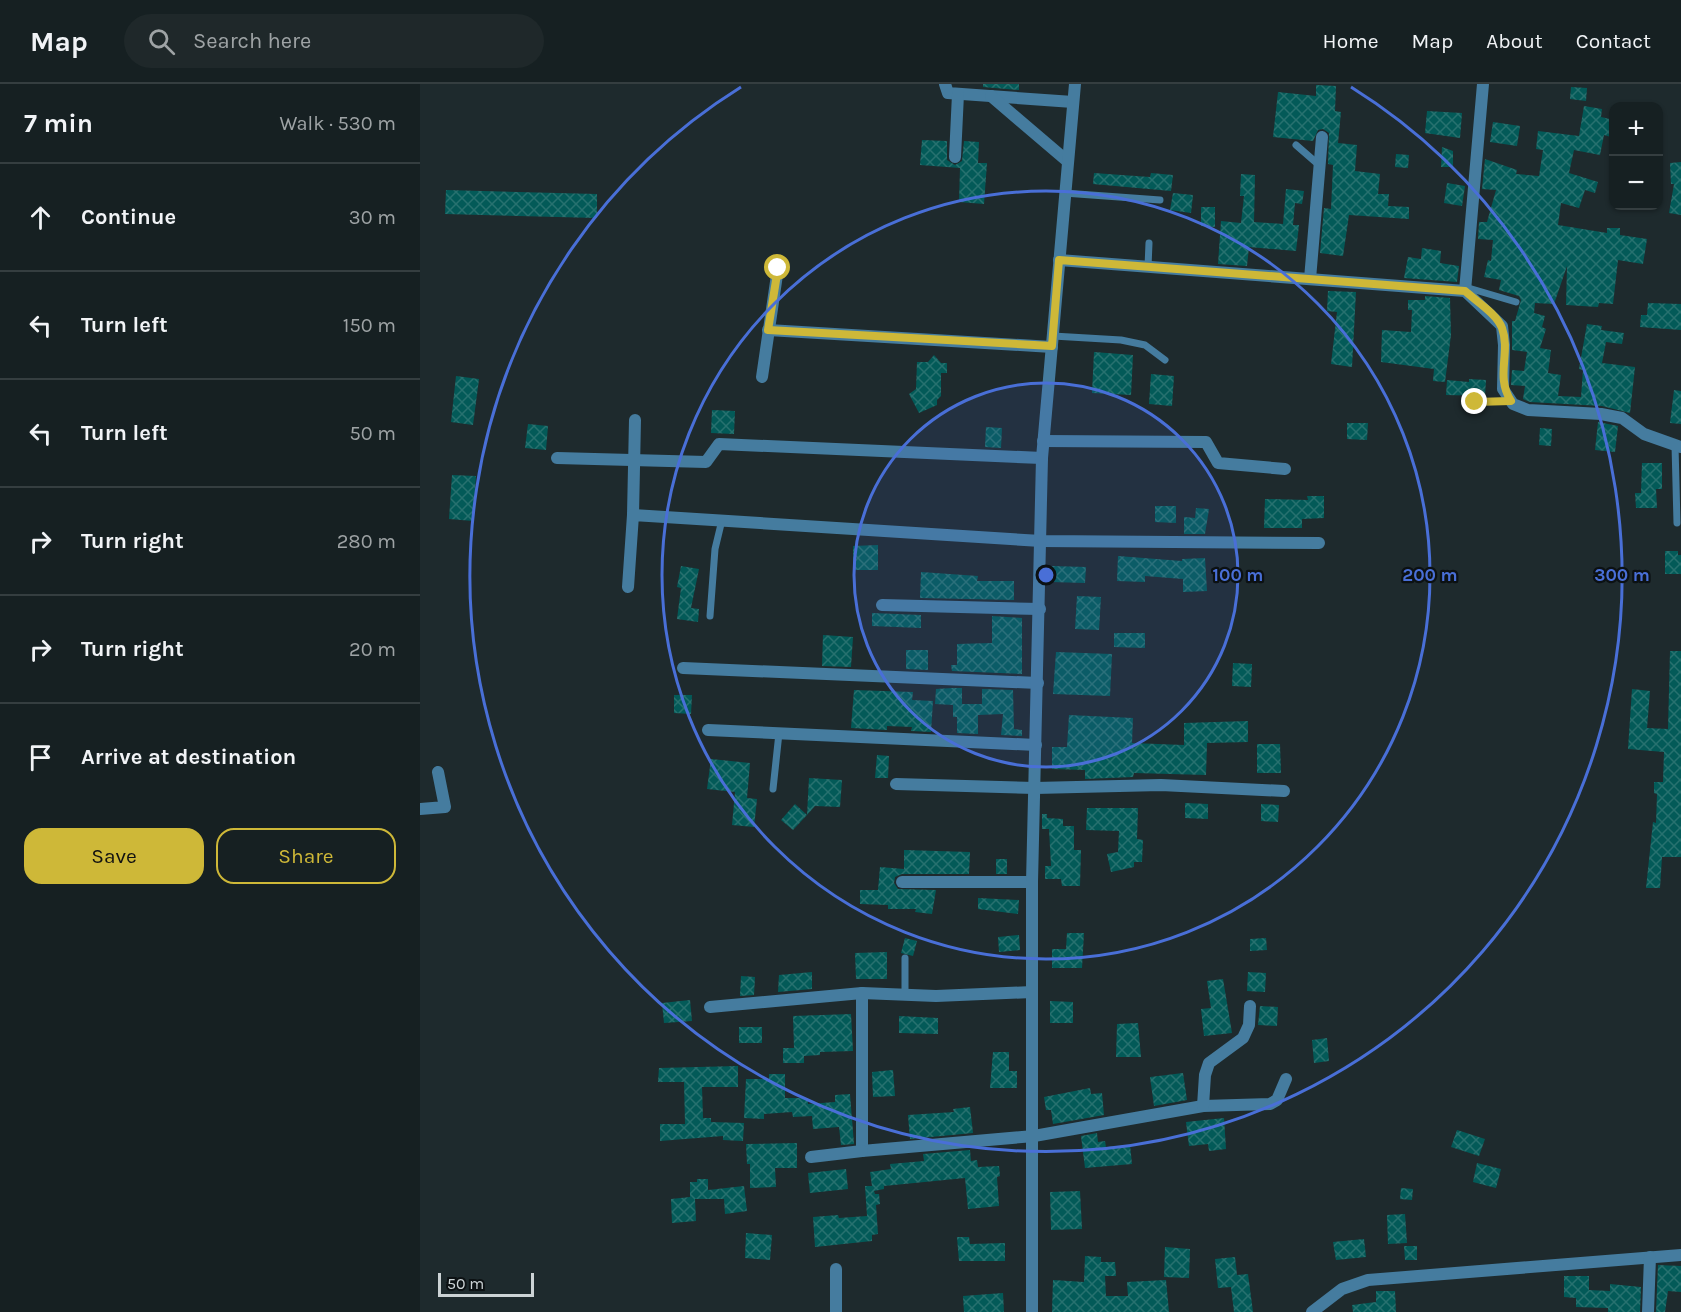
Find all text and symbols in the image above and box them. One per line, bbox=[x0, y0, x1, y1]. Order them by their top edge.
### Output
search box bbox=[124, 14, 544, 68]
text: Map bbox=[30, 25, 88, 58]
icon: search bbox=[145, 25, 178, 58]
text: Search here bbox=[193, 28, 311, 54]
text: Home bbox=[1323, 29, 1379, 53]
text: Map bbox=[1412, 29, 1453, 53]
text: About bbox=[1486, 29, 1543, 53]
text: Contact bbox=[1576, 29, 1651, 53]
map controls bbox=[1609, 102, 1663, 210]
button: + bbox=[1609, 102, 1663, 156]
text: 7 min bbox=[24, 108, 93, 139]
text: Walk · 530 m bbox=[279, 112, 396, 135]
button: − bbox=[1609, 156, 1663, 210]
icon: ahead bbox=[24, 201, 57, 234]
text: Continue bbox=[81, 204, 176, 230]
text: 30 m bbox=[349, 206, 396, 229]
route start bbox=[764, 254, 790, 280]
icon: left bbox=[24, 309, 57, 342]
text: Turn left bbox=[81, 312, 168, 338]
text: 150 m bbox=[343, 314, 396, 337]
route end bbox=[1461, 388, 1487, 414]
icon: left bbox=[24, 417, 57, 450]
text: Turn left bbox=[81, 420, 168, 446]
text: 50 m bbox=[349, 422, 396, 445]
icon: right bbox=[24, 525, 57, 558]
text: Turn right bbox=[81, 528, 184, 554]
text: 280 m bbox=[337, 530, 396, 553]
text: 100 m bbox=[1213, 564, 1263, 586]
text: 200 m bbox=[1402, 564, 1458, 586]
text: 300 m bbox=[1594, 564, 1650, 586]
centre of rings bbox=[1036, 565, 1056, 585]
icon: right bbox=[24, 633, 57, 666]
text: Turn right bbox=[81, 636, 184, 662]
text: 20 m bbox=[349, 638, 396, 661]
icon: arrive bbox=[24, 741, 57, 774]
text: Arrive at destination bbox=[81, 744, 296, 770]
button: Save bbox=[24, 828, 204, 884]
button: Share bbox=[216, 828, 396, 884]
scale bar bbox=[438, 1270, 534, 1298]
text: 50 m bbox=[447, 1274, 484, 1293]

